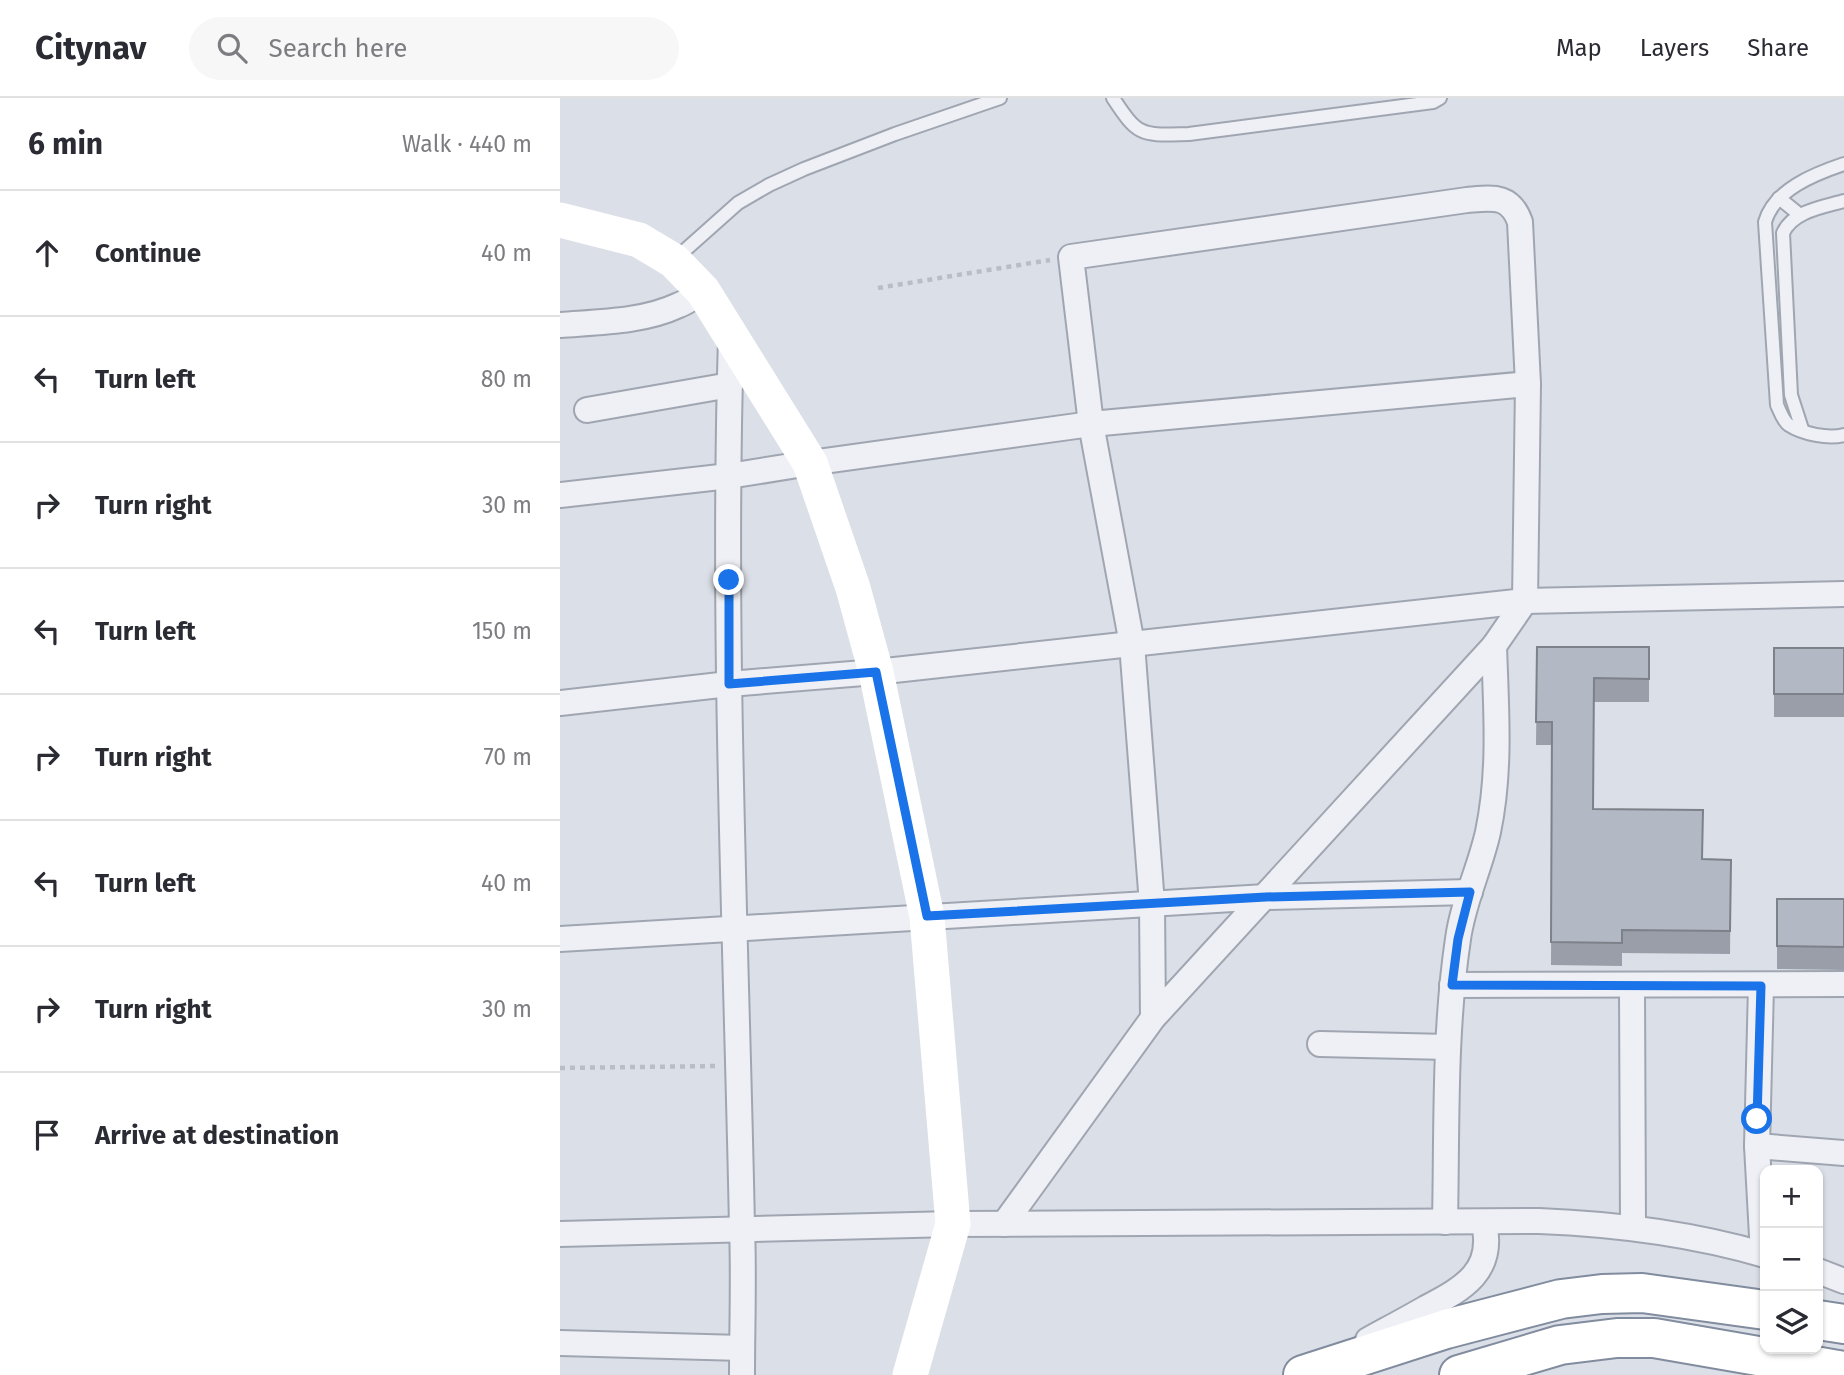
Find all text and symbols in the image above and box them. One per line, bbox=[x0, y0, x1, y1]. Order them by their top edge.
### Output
search box bbox=[189, 17, 679, 80]
text: Citynav bbox=[35, 28, 147, 68]
icon: search bbox=[213, 29, 251, 67]
text: Search here bbox=[269, 33, 407, 64]
text: Map bbox=[1556, 34, 1602, 62]
text: Layers bbox=[1640, 34, 1709, 62]
text: Share bbox=[1747, 34, 1809, 62]
text: 6 min bbox=[28, 126, 103, 162]
text: Walk · 440 m bbox=[402, 130, 532, 158]
icon: ahead bbox=[28, 234, 66, 272]
text: Continue bbox=[95, 238, 201, 269]
text: 40 m bbox=[481, 239, 532, 267]
icon: left bbox=[28, 360, 66, 398]
text: Turn left bbox=[95, 364, 196, 395]
text: 80 m bbox=[481, 365, 532, 393]
icon: right bbox=[28, 486, 66, 524]
text: Turn right bbox=[95, 490, 212, 521]
text: 30 m bbox=[482, 491, 532, 519]
route end bbox=[713, 564, 744, 595]
icon: left bbox=[28, 612, 66, 650]
text: Turn left bbox=[95, 616, 196, 647]
text: 150 m bbox=[472, 617, 532, 645]
icon: right bbox=[28, 738, 66, 776]
text: Turn right bbox=[95, 742, 212, 773]
text: 70 m bbox=[483, 743, 532, 771]
icon: left bbox=[28, 864, 66, 902]
text: Turn left bbox=[95, 868, 196, 899]
text: 40 m bbox=[481, 869, 532, 897]
icon: right bbox=[28, 990, 66, 1028]
text: Turn right bbox=[95, 994, 212, 1025]
text: 30 m bbox=[482, 995, 532, 1023]
route start bbox=[1741, 1103, 1772, 1134]
icon: arrive bbox=[28, 1116, 66, 1154]
text: Arrive at destination bbox=[95, 1120, 339, 1151]
map controls bbox=[1760, 1165, 1823, 1354]
button: + bbox=[1760, 1165, 1823, 1228]
button: − bbox=[1760, 1228, 1823, 1291]
button: layers bbox=[1760, 1291, 1823, 1354]

